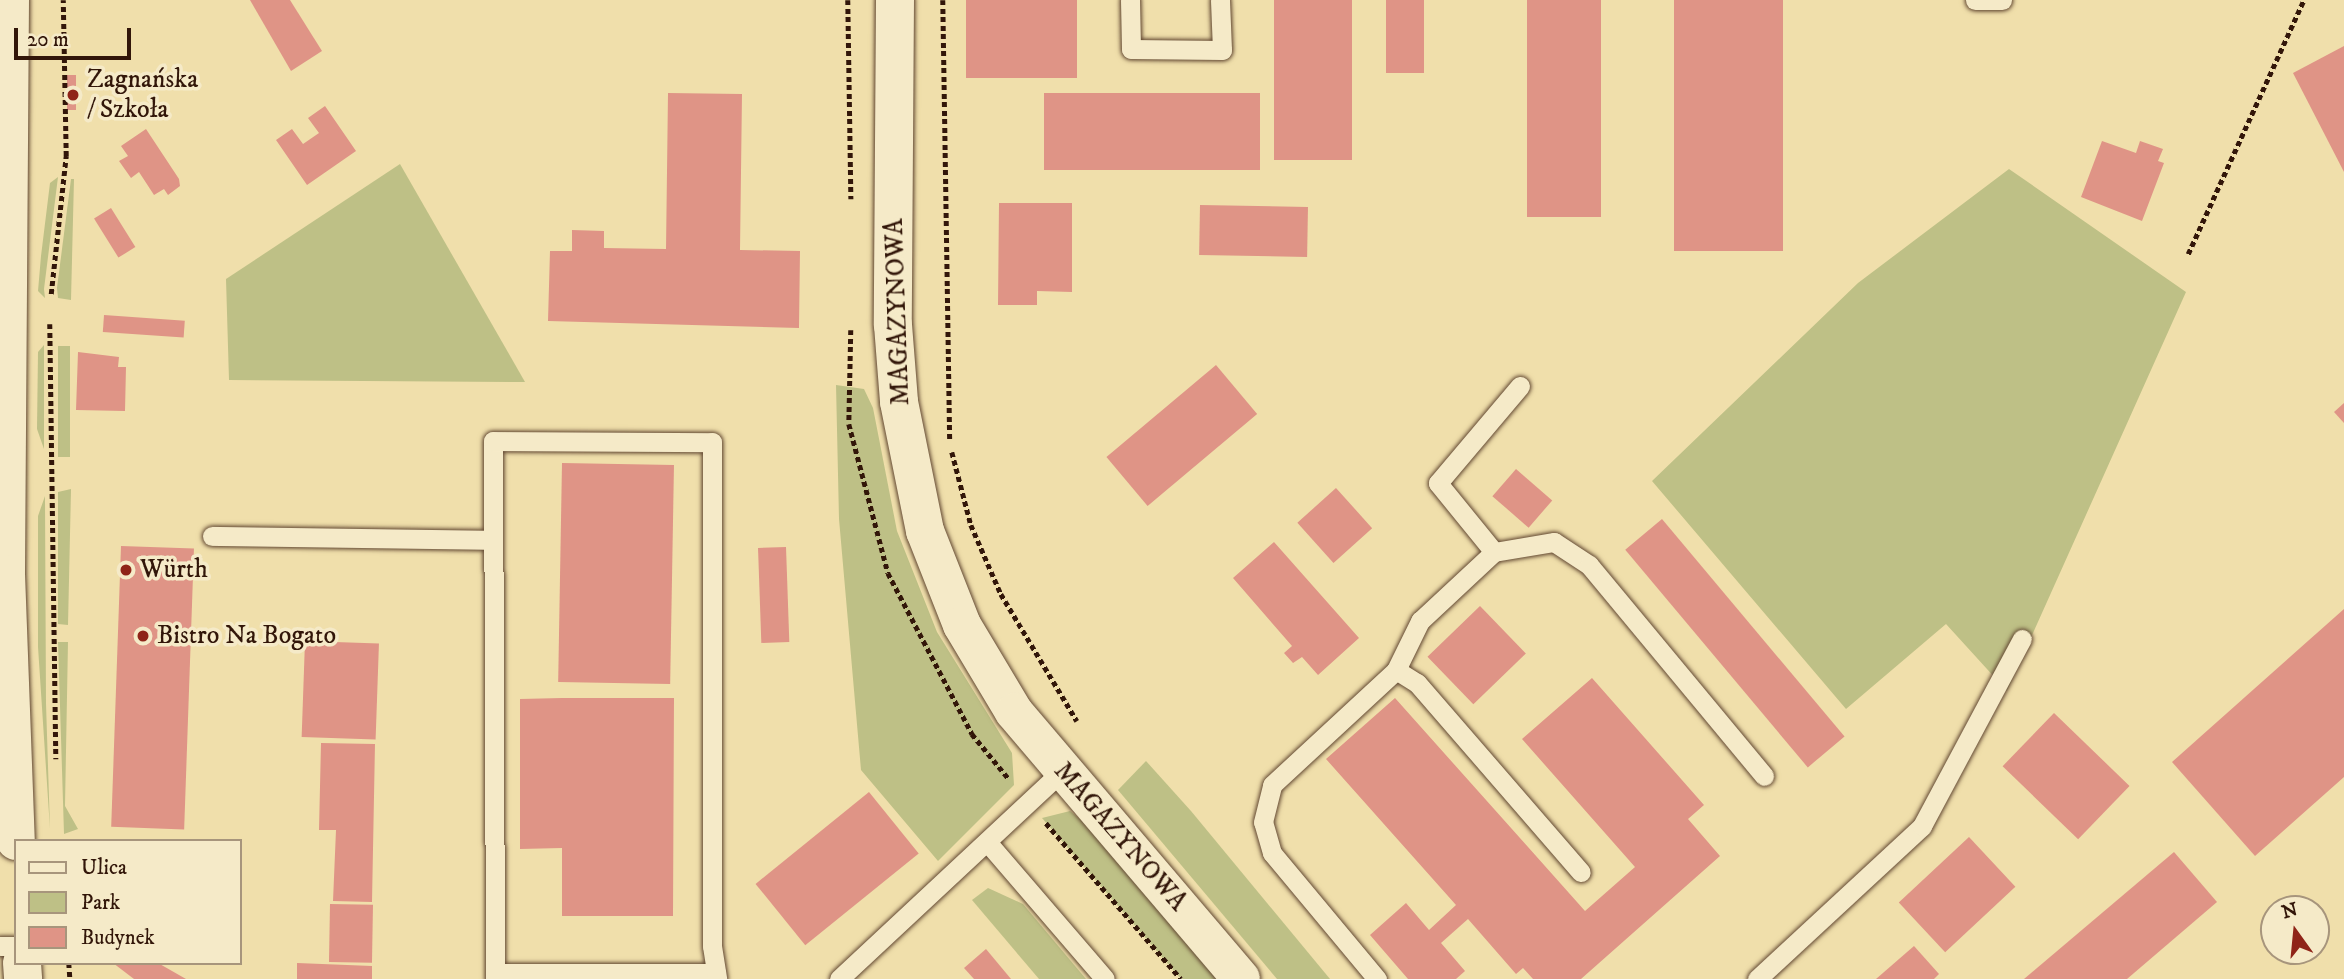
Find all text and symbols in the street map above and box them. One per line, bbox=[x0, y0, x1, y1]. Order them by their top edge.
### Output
scale bar bbox=[18, 14, 135, 58]
text: 20 m bbox=[27, 27, 69, 53]
place label: Zagnańska / Szkoła bbox=[87, 64, 198, 126]
marker: Zagnańska / Szkoła bbox=[65, 87, 81, 103]
street label: MAGAZYNOWA bbox=[879, 218, 917, 406]
place label: Würth bbox=[140, 554, 208, 586]
marker: Würth bbox=[118, 562, 134, 578]
place label: Bistro Na Bogato bbox=[157, 620, 336, 652]
marker: Bistro Na Bogato bbox=[135, 628, 151, 644]
street label: MAGAZYNOWA bbox=[1047, 756, 1193, 918]
legend bbox=[14, 839, 242, 965]
text: Ulica bbox=[81, 855, 127, 881]
text: Park bbox=[81, 890, 120, 916]
north arrow bbox=[2260, 895, 2330, 965]
text: N bbox=[2279, 898, 2300, 924]
text: Budynek bbox=[81, 925, 155, 951]

